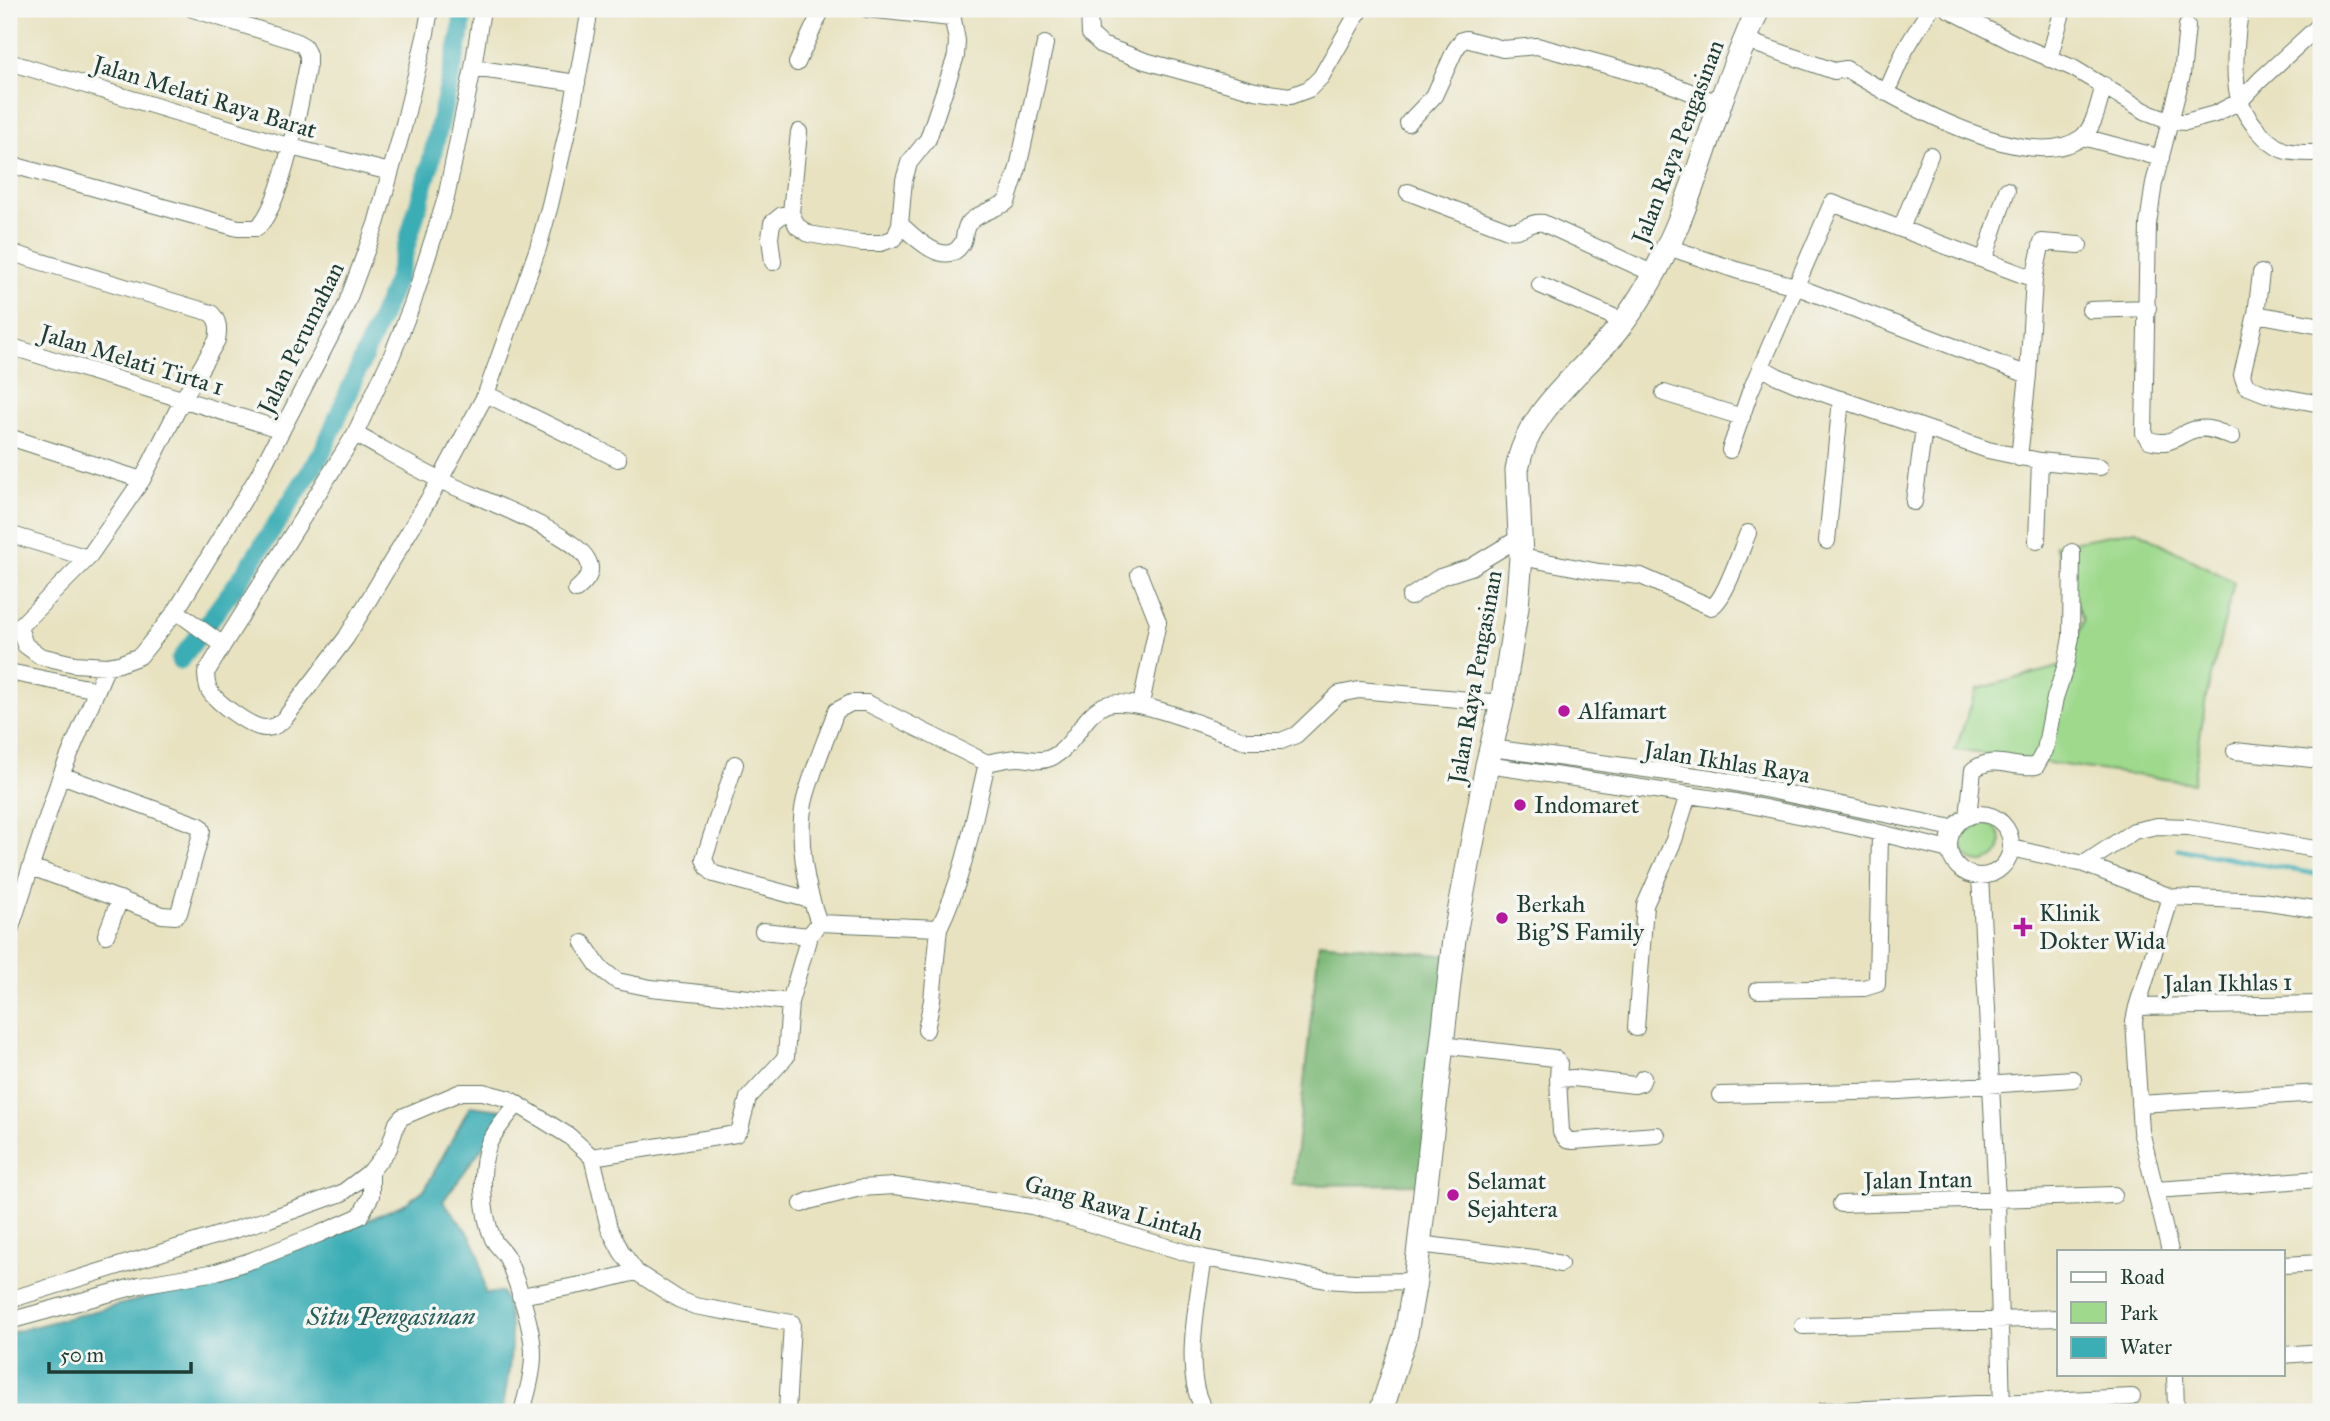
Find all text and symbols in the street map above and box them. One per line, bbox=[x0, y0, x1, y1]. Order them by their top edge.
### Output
street label: Jalan Raya Pengasinan bbox=[1624, 36, 1731, 251]
street label: Jalan Melati Raya Barat bbox=[87, 48, 321, 145]
street label: Jalan Perumahan bbox=[250, 257, 351, 422]
street label: Jalan Melati Tirta 1 bbox=[34, 317, 228, 402]
street label: Jalan Raya Pengasinan bbox=[1441, 568, 1509, 789]
place label: Alfamart bbox=[1577, 696, 1667, 726]
marker: Alfamart bbox=[1556, 703, 1572, 719]
street label: Jalan Ikhlas Raya bbox=[1639, 734, 1813, 790]
place label: Indomaret bbox=[1534, 790, 1640, 820]
marker: Indomaret bbox=[1512, 797, 1528, 813]
place label: Berkah Big'S Family bbox=[1516, 889, 1645, 947]
place label: Klinik Dokter Wida bbox=[2039, 898, 2166, 956]
marker: Berkah Big'S Family bbox=[1494, 910, 1510, 926]
marker: Klinik Dokter Wida bbox=[2013, 917, 2033, 937]
street label: Jalan Ikhlas 1 bbox=[2160, 967, 2293, 999]
street label: Jalan Intan bbox=[1860, 1164, 1973, 1196]
place label: Selamat Sejahtera bbox=[1467, 1166, 1558, 1224]
street label: Gang Rawa Lintah bbox=[1021, 1168, 1207, 1248]
marker: Selamat Sejahtera bbox=[1445, 1187, 1461, 1203]
legend bbox=[2057, 1250, 2284, 1376]
text: Road bbox=[2120, 1264, 2165, 1290]
water label: Situ Pengasinan bbox=[306, 1300, 476, 1332]
text: Park bbox=[2120, 1300, 2158, 1326]
scale bar bbox=[49, 1330, 191, 1374]
text: Water bbox=[2120, 1334, 2172, 1360]
text: 50 m bbox=[60, 1342, 105, 1368]

